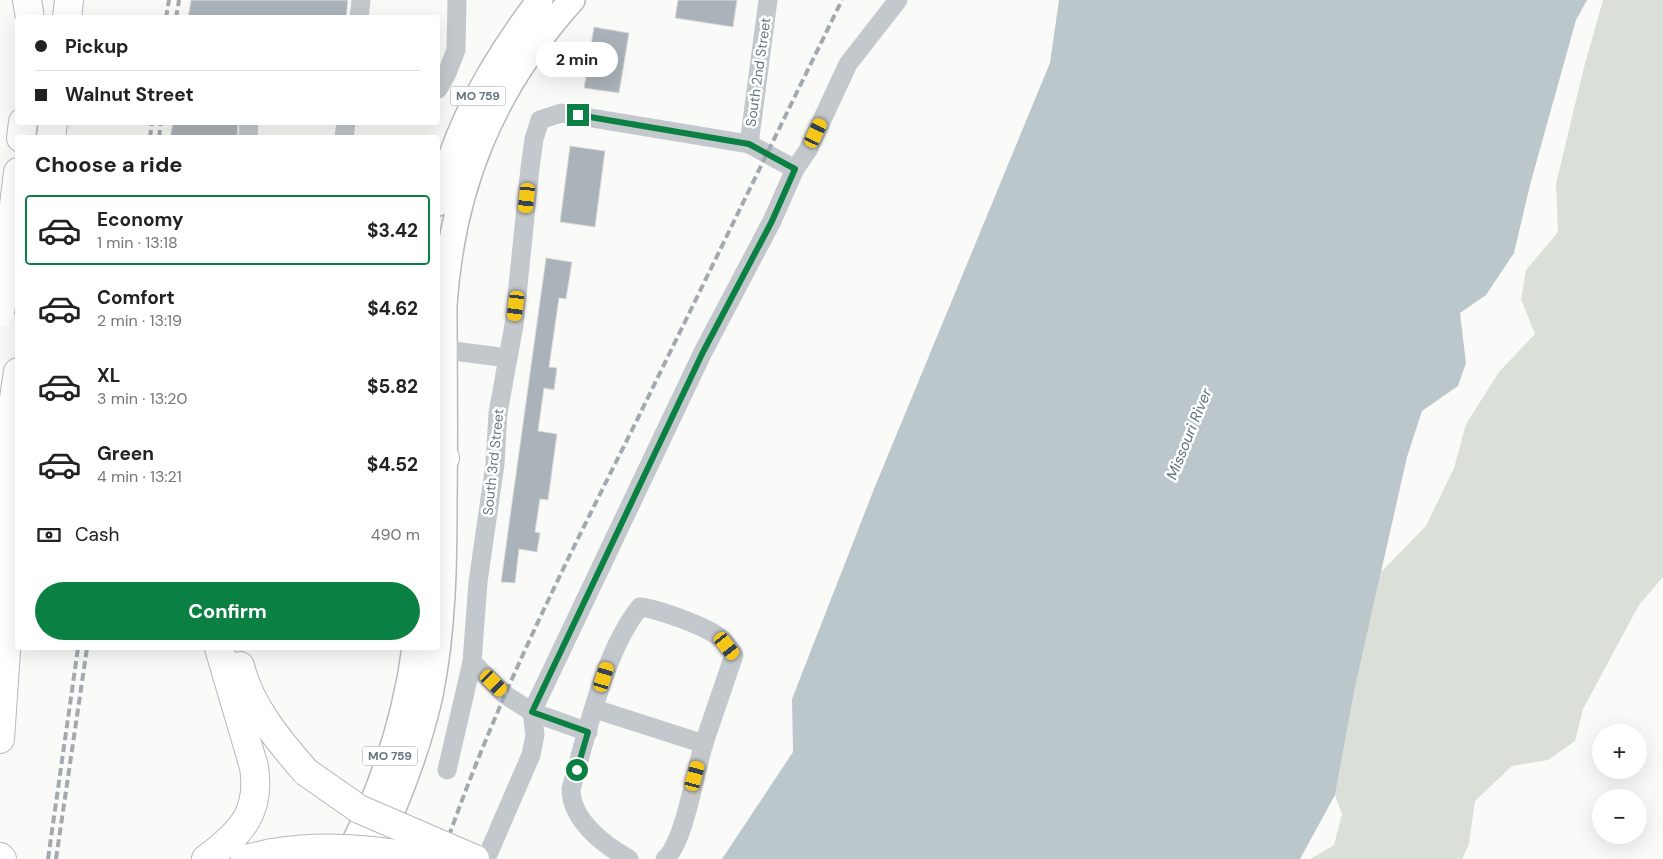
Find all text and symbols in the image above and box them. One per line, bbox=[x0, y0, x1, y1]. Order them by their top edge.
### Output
street label: South 2nd Street bbox=[741, 16, 775, 128]
text: Pickup bbox=[65, 34, 129, 59]
callout: 2 min bbox=[537, 42, 619, 78]
text: 2 min bbox=[556, 49, 598, 70]
text: Walnut Street bbox=[65, 82, 194, 107]
road number: MO 759 bbox=[450, 86, 506, 105]
route end bbox=[567, 104, 589, 126]
car bbox=[802, 116, 829, 150]
text: Choose a ride bbox=[35, 150, 183, 179]
car bbox=[517, 182, 536, 214]
text: Economy bbox=[97, 207, 184, 232]
icon: car bbox=[37, 208, 82, 253]
text: $3.42 bbox=[367, 218, 418, 243]
text: 1 min · 13:18 bbox=[97, 232, 178, 253]
text: Comfort bbox=[97, 285, 175, 310]
icon: car bbox=[37, 286, 82, 331]
car bbox=[506, 290, 525, 322]
text: $4.62 bbox=[367, 296, 418, 321]
text: 2 min · 13:19 bbox=[97, 310, 182, 331]
text: XL bbox=[97, 363, 120, 388]
icon: car bbox=[37, 364, 82, 409]
text: $5.82 bbox=[367, 374, 418, 399]
water label: Missouri River bbox=[1162, 385, 1217, 483]
text: 3 min · 13:20 bbox=[97, 388, 187, 409]
street label: South 3rd Street bbox=[478, 408, 508, 516]
text: Green bbox=[97, 441, 154, 466]
icon: car bbox=[37, 442, 82, 487]
text: $4.52 bbox=[367, 452, 418, 477]
text: 4 min · 13:21 bbox=[97, 466, 182, 487]
icon: cash bbox=[35, 521, 63, 549]
text: Cash bbox=[75, 522, 119, 547]
text: 490 m bbox=[371, 524, 420, 545]
button: Confirm bbox=[35, 582, 420, 640]
car bbox=[711, 630, 742, 662]
car bbox=[592, 660, 615, 694]
car bbox=[478, 667, 509, 699]
map controls bbox=[1592, 724, 1647, 844]
button: + bbox=[1592, 724, 1647, 779]
road number: MO 759 bbox=[362, 746, 418, 766]
route start bbox=[566, 759, 588, 781]
car bbox=[683, 760, 706, 792]
button: − bbox=[1592, 789, 1647, 844]

